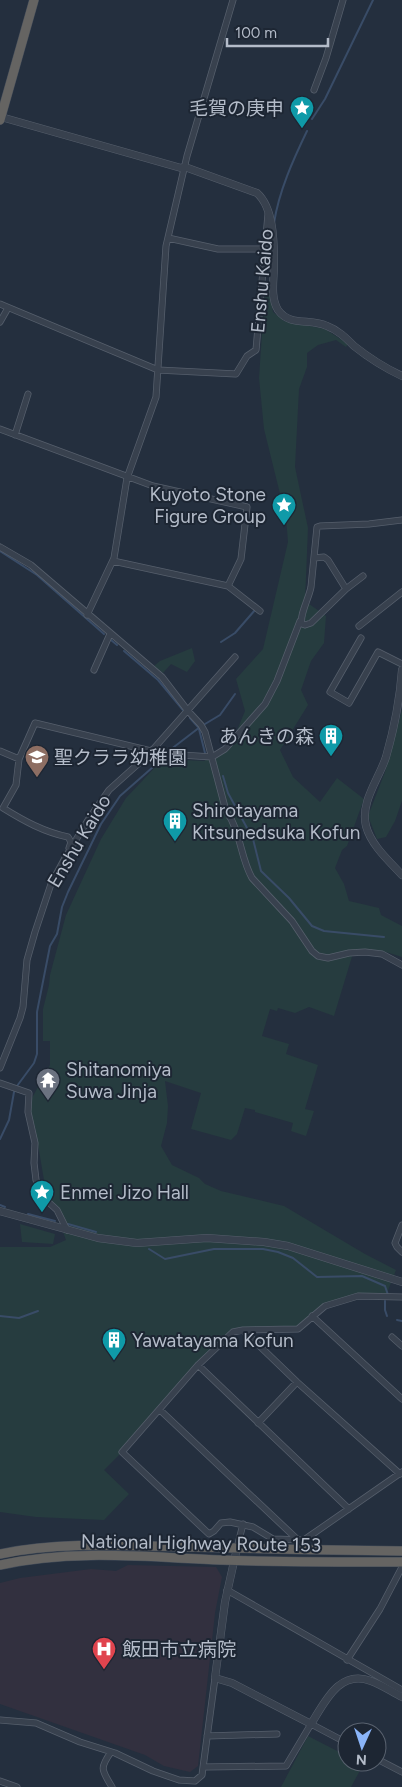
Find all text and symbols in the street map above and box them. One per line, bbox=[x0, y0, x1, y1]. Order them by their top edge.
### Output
scale bar bbox=[227, 15, 328, 47]
text: 100 m bbox=[235, 24, 277, 42]
place icon: 毛賀の庚申 bbox=[289, 95, 315, 129]
place label: 毛賀の庚申 bbox=[189, 97, 284, 120]
street label: Enshu Kaido bbox=[246, 228, 278, 334]
place label: Kuyoto Stone Figure Group bbox=[149, 483, 266, 528]
place icon: Kuyoto Stone Figure Group bbox=[271, 492, 297, 526]
building icon: あんきの森 bbox=[318, 723, 344, 757]
place label: あんきの森 bbox=[219, 725, 314, 748]
school or university icon: 聖クララ幼稚園 bbox=[24, 744, 50, 778]
place label: 聖クララ幼稚園 bbox=[54, 746, 187, 769]
street label: Enshu Kaido bbox=[42, 790, 116, 892]
place label: Shirotayama Kitsunedsuka Kofun bbox=[192, 799, 360, 844]
building icon: Shirotayama Kitsunedsuka Kofun bbox=[162, 808, 188, 842]
place label: Shitanomiya Suwa Jinja bbox=[66, 1058, 171, 1103]
temple icon: Shitanomiya Suwa Jinja bbox=[35, 1067, 61, 1101]
place icon: Enmei Jizo Hall bbox=[29, 1179, 55, 1213]
place label: Enmei Jizo Hall bbox=[60, 1181, 189, 1204]
building icon: Yawatayama Kofun bbox=[101, 1327, 127, 1361]
place label: Yawatayama Kofun bbox=[132, 1329, 294, 1352]
street label: National Highway Route 153 bbox=[81, 1529, 321, 1557]
hospital icon: 飯田市立病院 bbox=[91, 1636, 117, 1670]
place label: 飯田市立病院 bbox=[122, 1638, 236, 1661]
north arrow bbox=[337, 1722, 387, 1772]
text: N bbox=[355, 1751, 367, 1768]

